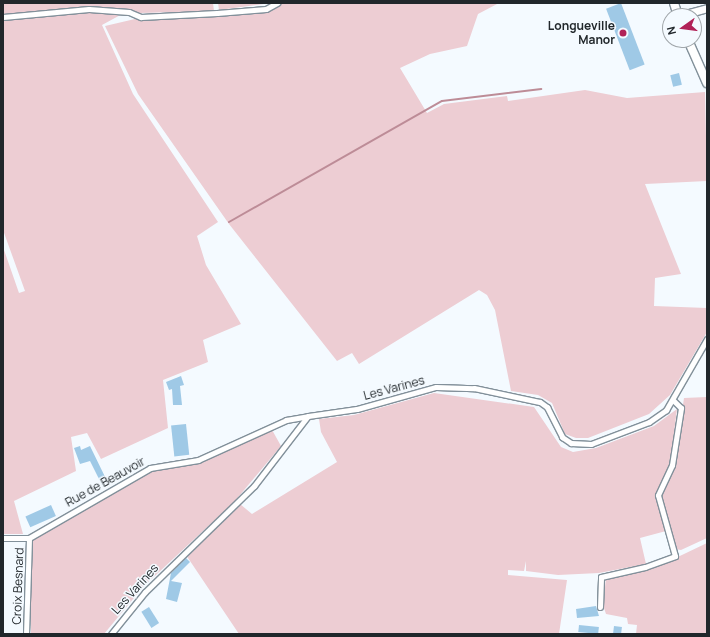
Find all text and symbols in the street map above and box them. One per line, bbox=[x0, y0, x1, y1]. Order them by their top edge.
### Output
north arrow bbox=[662, 8, 702, 48]
place label: Longueville Manor bbox=[548, 19, 615, 47]
text: N bbox=[663, 25, 679, 36]
marker: Longueville Manor bbox=[618, 28, 628, 38]
street label: Les Varines bbox=[362, 373, 426, 403]
street label: Rue de Beauvoir bbox=[63, 454, 147, 510]
street label: Croix Besnard bbox=[9, 547, 27, 625]
street label: Les Varines bbox=[109, 561, 161, 617]

